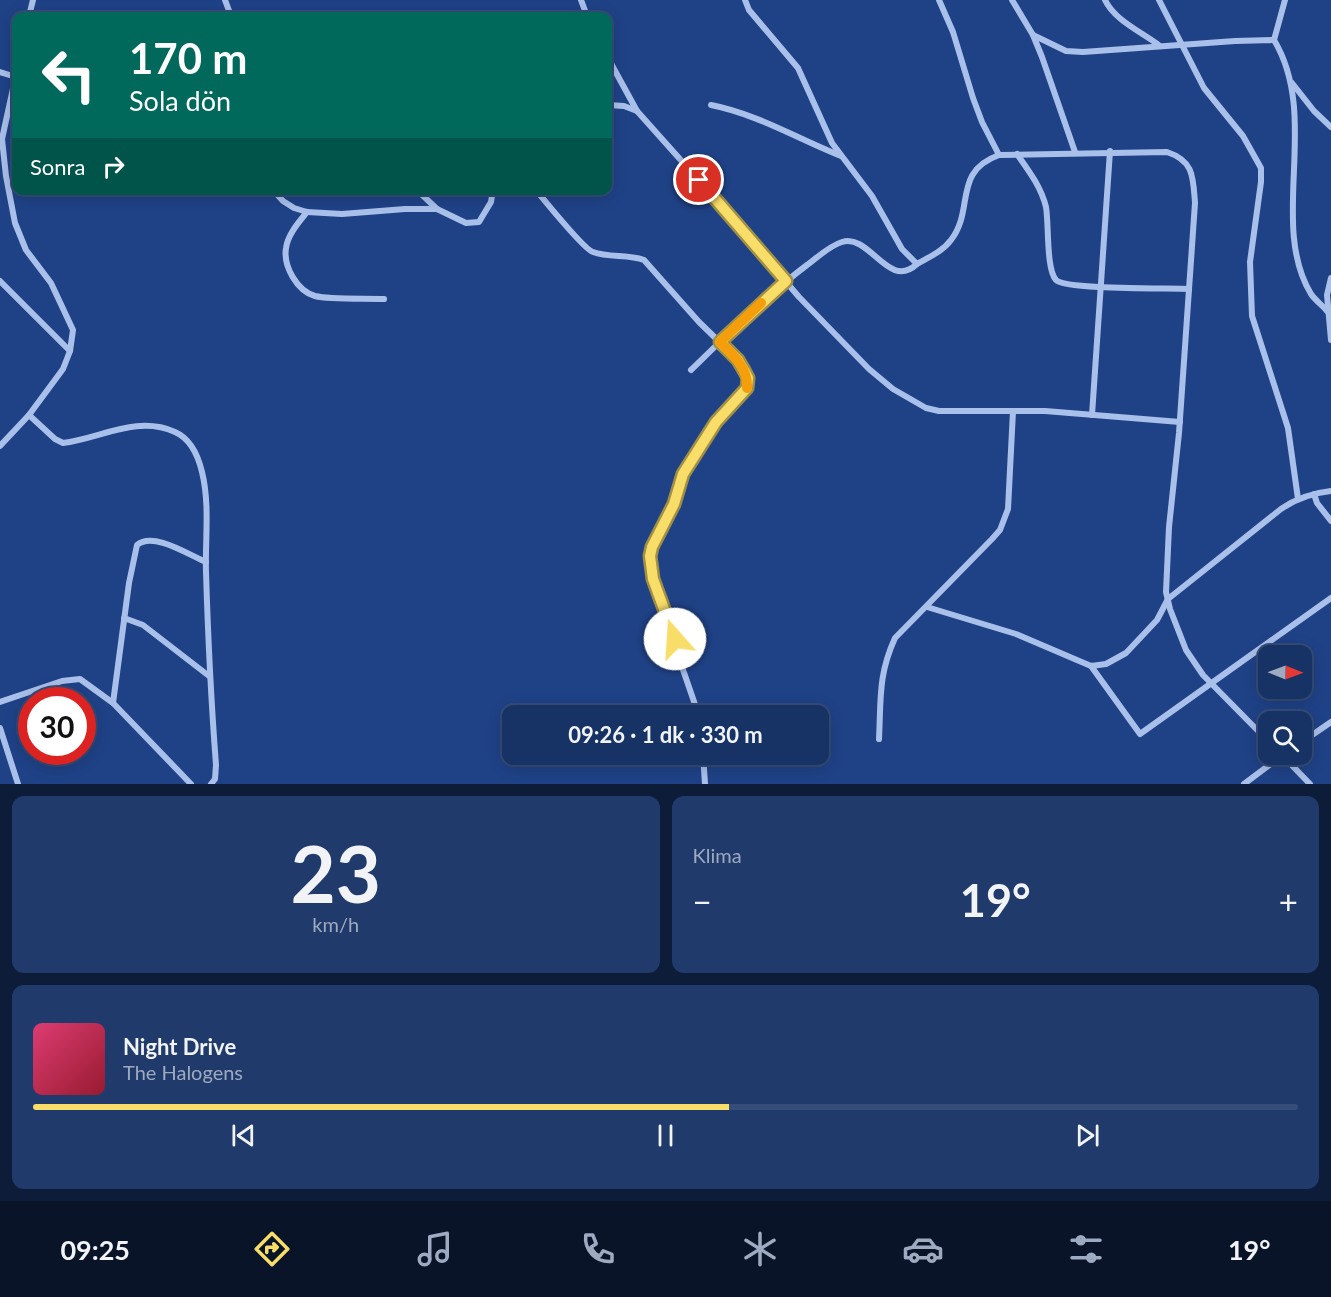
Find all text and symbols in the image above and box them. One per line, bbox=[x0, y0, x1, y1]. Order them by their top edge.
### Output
text: 170 m bbox=[129, 33, 247, 83]
icon: left bbox=[30, 36, 108, 114]
text: Sola dön bbox=[129, 84, 231, 117]
icon: right bbox=[97, 150, 130, 183]
text: Sonra bbox=[30, 153, 85, 180]
pin bbox=[673, 154, 724, 205]
icon: arrive bbox=[682, 163, 715, 196]
position arrow bbox=[643, 607, 707, 671]
north arrow bbox=[1258, 645, 1312, 699]
map controls bbox=[1258, 645, 1312, 765]
speed limit sign: 30 bbox=[18, 687, 96, 765]
button: search bbox=[1258, 711, 1312, 765]
text: 09:26 · 1 dk · 330 m bbox=[568, 721, 763, 748]
text: 23 bbox=[291, 826, 381, 920]
text: Klima bbox=[693, 843, 742, 867]
text: 19° bbox=[960, 873, 1031, 927]
text: − bbox=[693, 881, 712, 921]
text: + bbox=[1279, 881, 1298, 921]
text: km/h bbox=[312, 912, 359, 936]
text: Night Drive bbox=[123, 1033, 236, 1060]
text: The Halogens bbox=[123, 1060, 243, 1084]
icon: previous bbox=[227, 1119, 260, 1152]
icon: pause bbox=[649, 1119, 682, 1152]
icon: next bbox=[1071, 1119, 1104, 1152]
icon: directions bbox=[251, 1228, 293, 1270]
icon: music bbox=[414, 1228, 456, 1270]
icon: phone bbox=[577, 1228, 619, 1270]
icon: climate bbox=[739, 1228, 781, 1270]
icon: car bbox=[902, 1228, 944, 1270]
icon: filters bbox=[1065, 1228, 1107, 1270]
text: 09:25 bbox=[60, 1233, 130, 1266]
text: 19° bbox=[1228, 1233, 1270, 1266]

